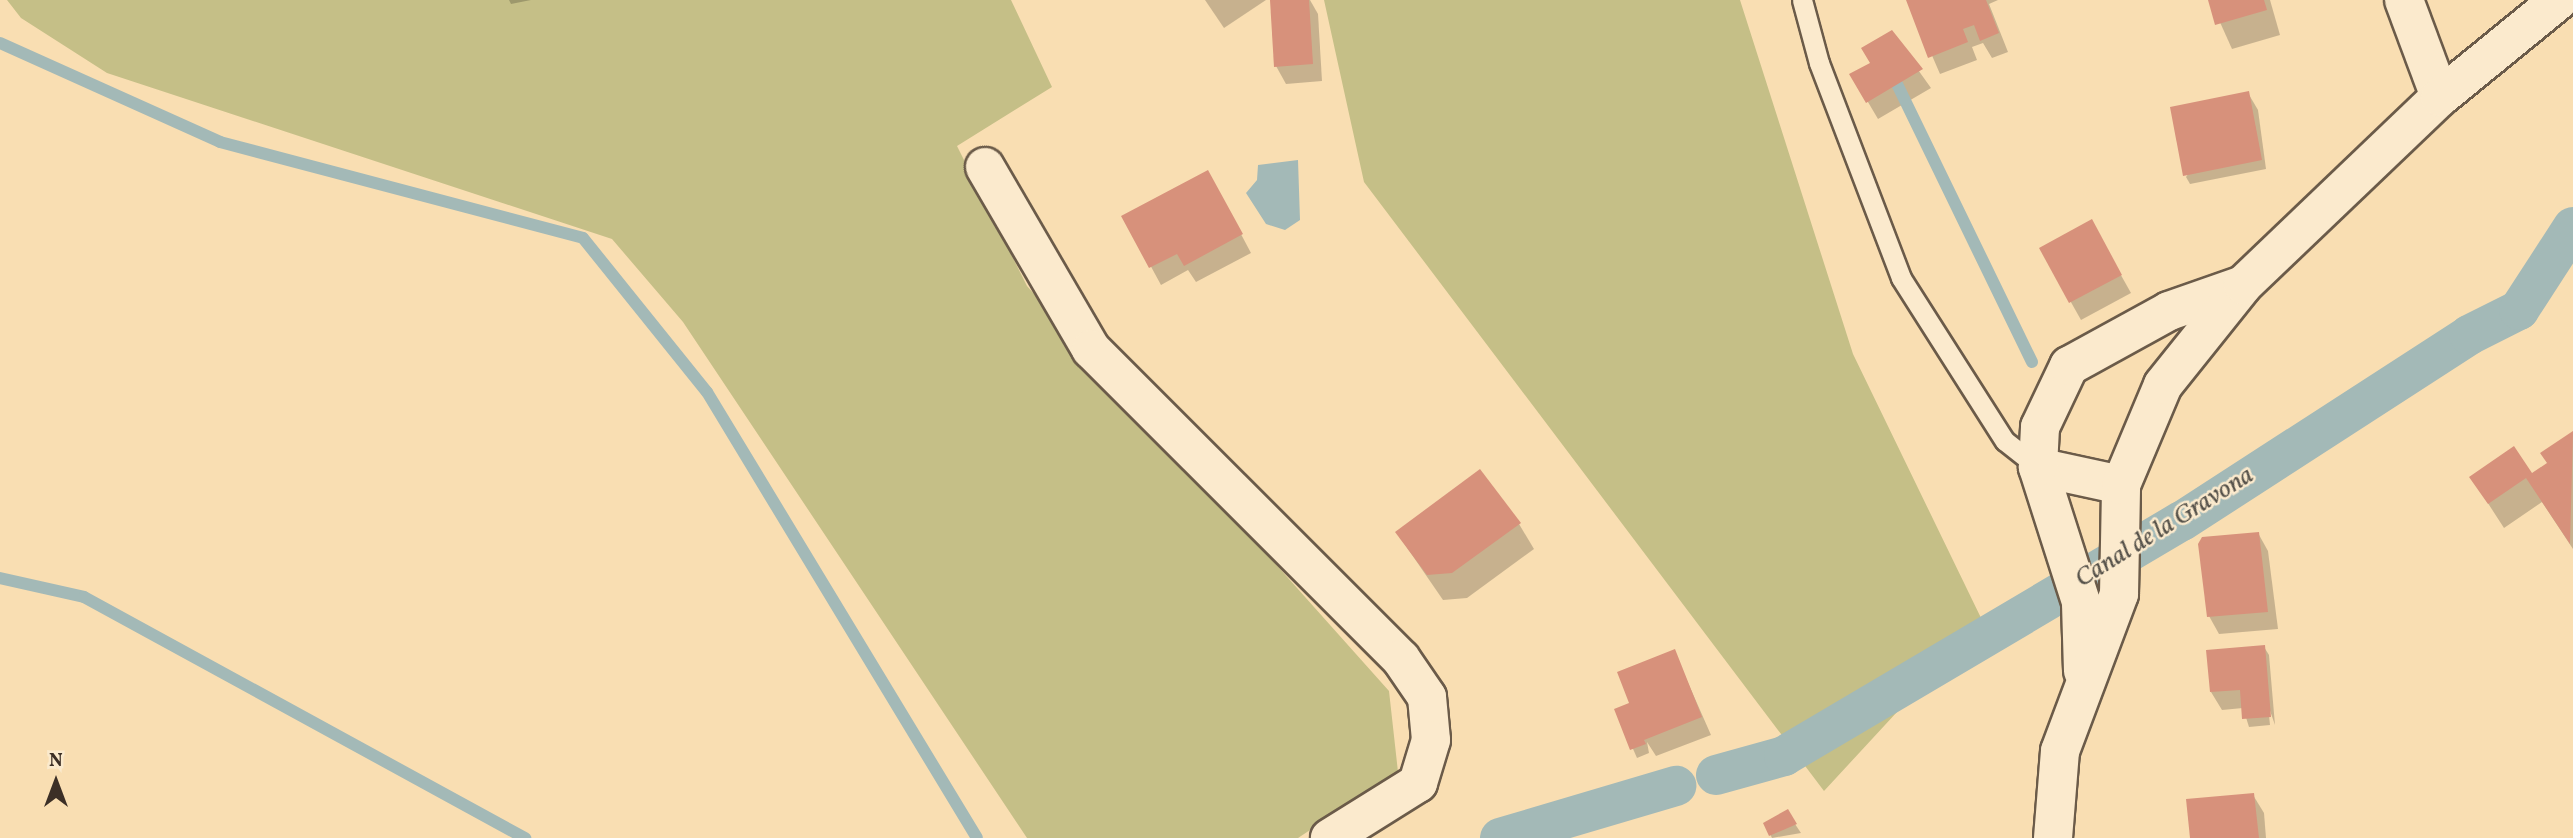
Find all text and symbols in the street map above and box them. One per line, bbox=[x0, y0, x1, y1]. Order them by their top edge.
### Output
water label: Canal de la Gravona bbox=[2070, 461, 2260, 595]
north arrow bbox=[21, 747, 91, 817]
text: N bbox=[49, 748, 63, 774]

